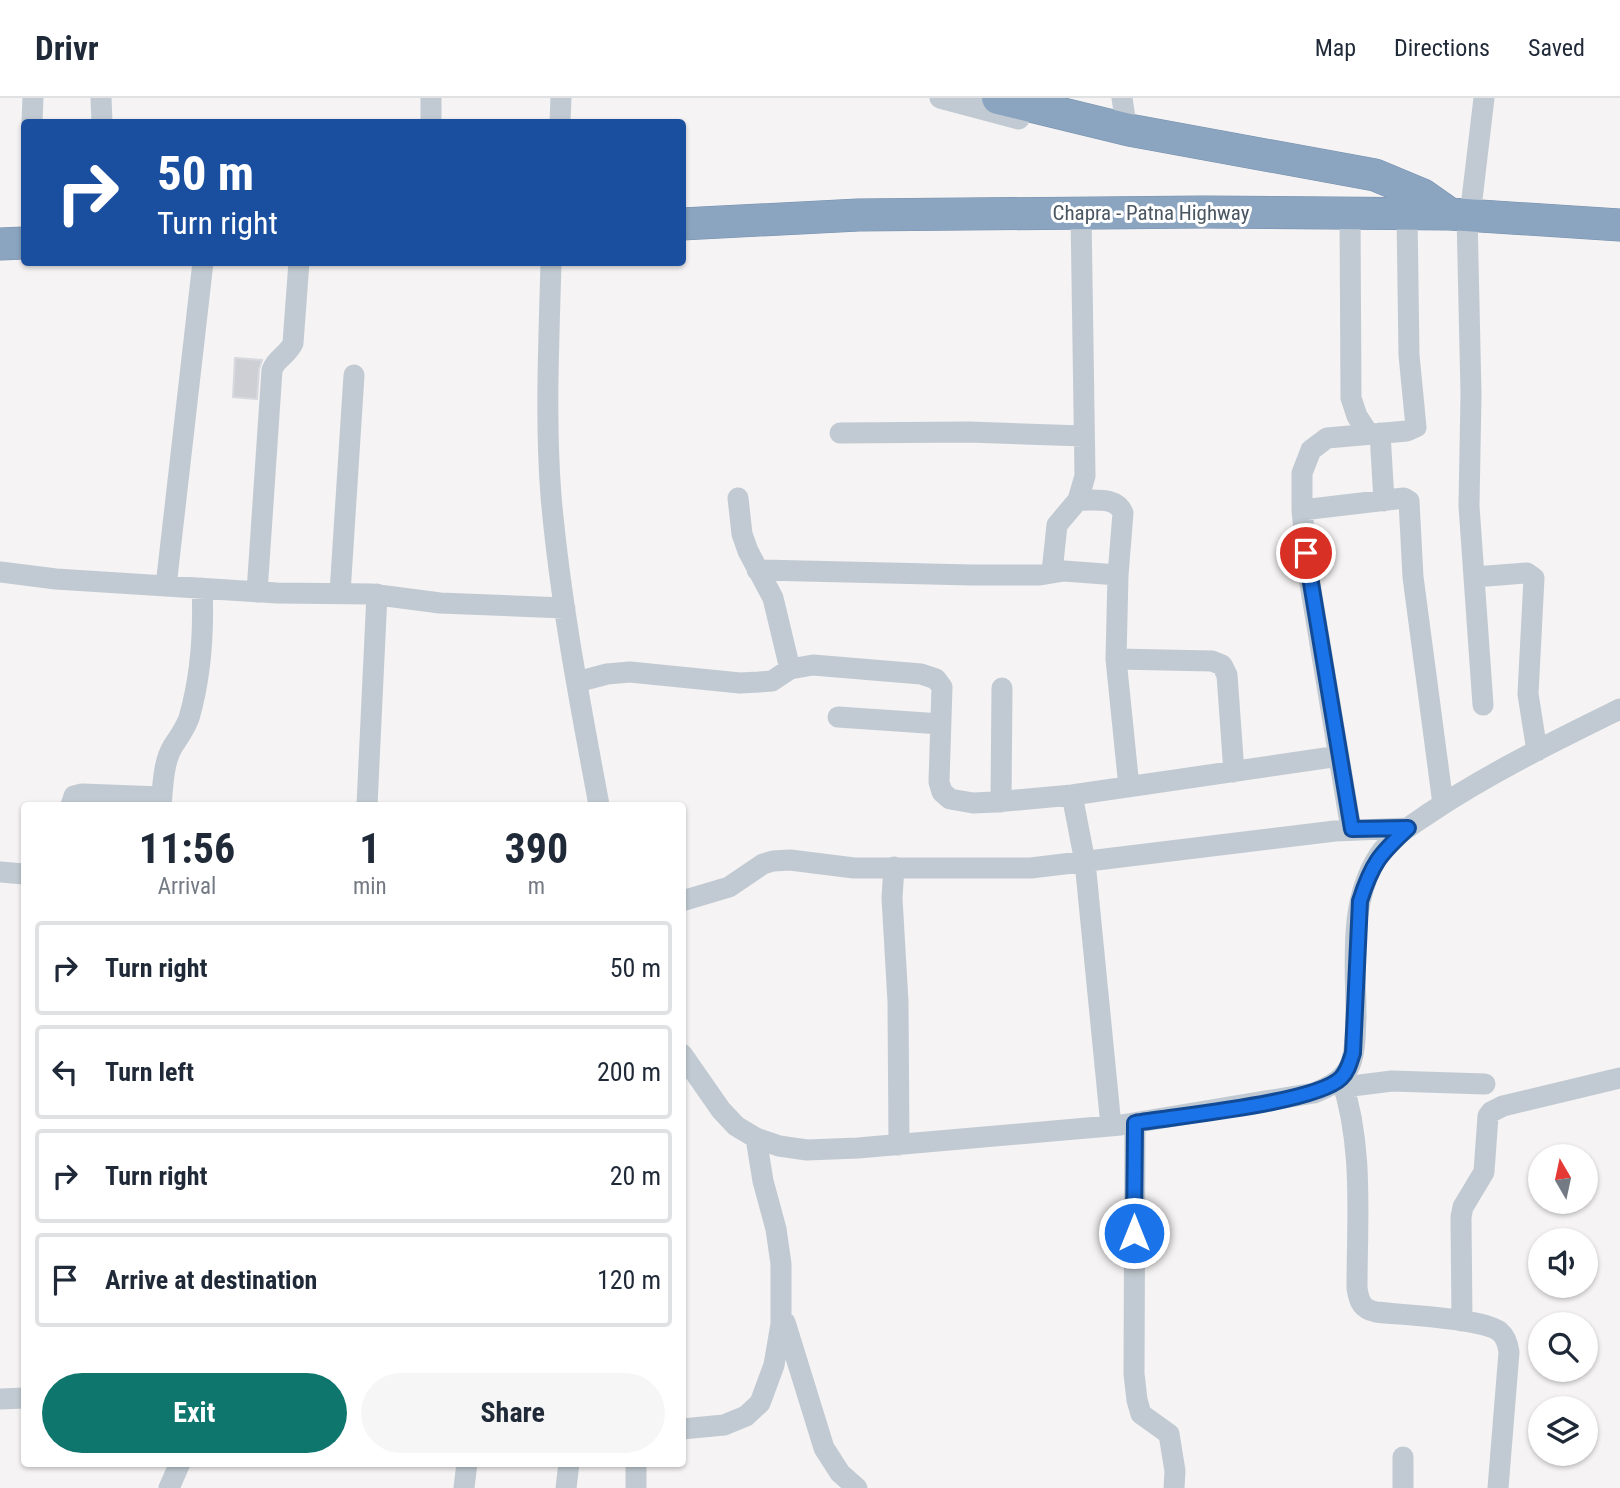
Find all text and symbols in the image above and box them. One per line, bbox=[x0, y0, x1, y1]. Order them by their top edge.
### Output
text: Drivr bbox=[35, 29, 99, 68]
text: Map bbox=[1315, 34, 1356, 62]
text: Directions bbox=[1394, 34, 1490, 62]
text: Saved bbox=[1528, 34, 1585, 62]
text: 50 m bbox=[157, 145, 254, 202]
icon: right bbox=[42, 147, 133, 238]
street label: Chapra - Patna Highway bbox=[1053, 201, 1250, 225]
text: Turn right bbox=[157, 204, 278, 242]
pin bbox=[1276, 523, 1336, 583]
icon: arrive bbox=[1287, 534, 1325, 572]
text: 11:56 bbox=[139, 824, 235, 873]
text: 1 bbox=[359, 824, 380, 873]
text: 390 bbox=[504, 824, 568, 873]
text: Arrival bbox=[158, 873, 216, 900]
text: min bbox=[353, 873, 387, 900]
text: m bbox=[528, 873, 545, 900]
icon: right bbox=[46, 949, 84, 987]
text: Turn right bbox=[105, 953, 207, 983]
text: 50 m bbox=[610, 953, 661, 983]
icon: left bbox=[46, 1053, 84, 1091]
text: Turn left bbox=[105, 1057, 194, 1087]
text: 200 m bbox=[597, 1057, 661, 1087]
north arrow bbox=[1528, 1144, 1598, 1214]
map controls bbox=[1528, 1144, 1598, 1466]
icon: right bbox=[46, 1157, 84, 1195]
text: Turn right bbox=[105, 1161, 207, 1191]
text: 20 m bbox=[610, 1161, 661, 1191]
position arrow bbox=[1097, 1196, 1171, 1270]
button: sound bbox=[1528, 1228, 1598, 1298]
icon: arrive bbox=[46, 1261, 84, 1299]
text: Arrive at destination bbox=[105, 1265, 317, 1295]
text: 120 m bbox=[597, 1265, 661, 1295]
button: search bbox=[1528, 1312, 1598, 1382]
button: Exit bbox=[42, 1373, 347, 1453]
button: Share bbox=[361, 1373, 665, 1453]
button: layers bbox=[1528, 1396, 1598, 1466]

